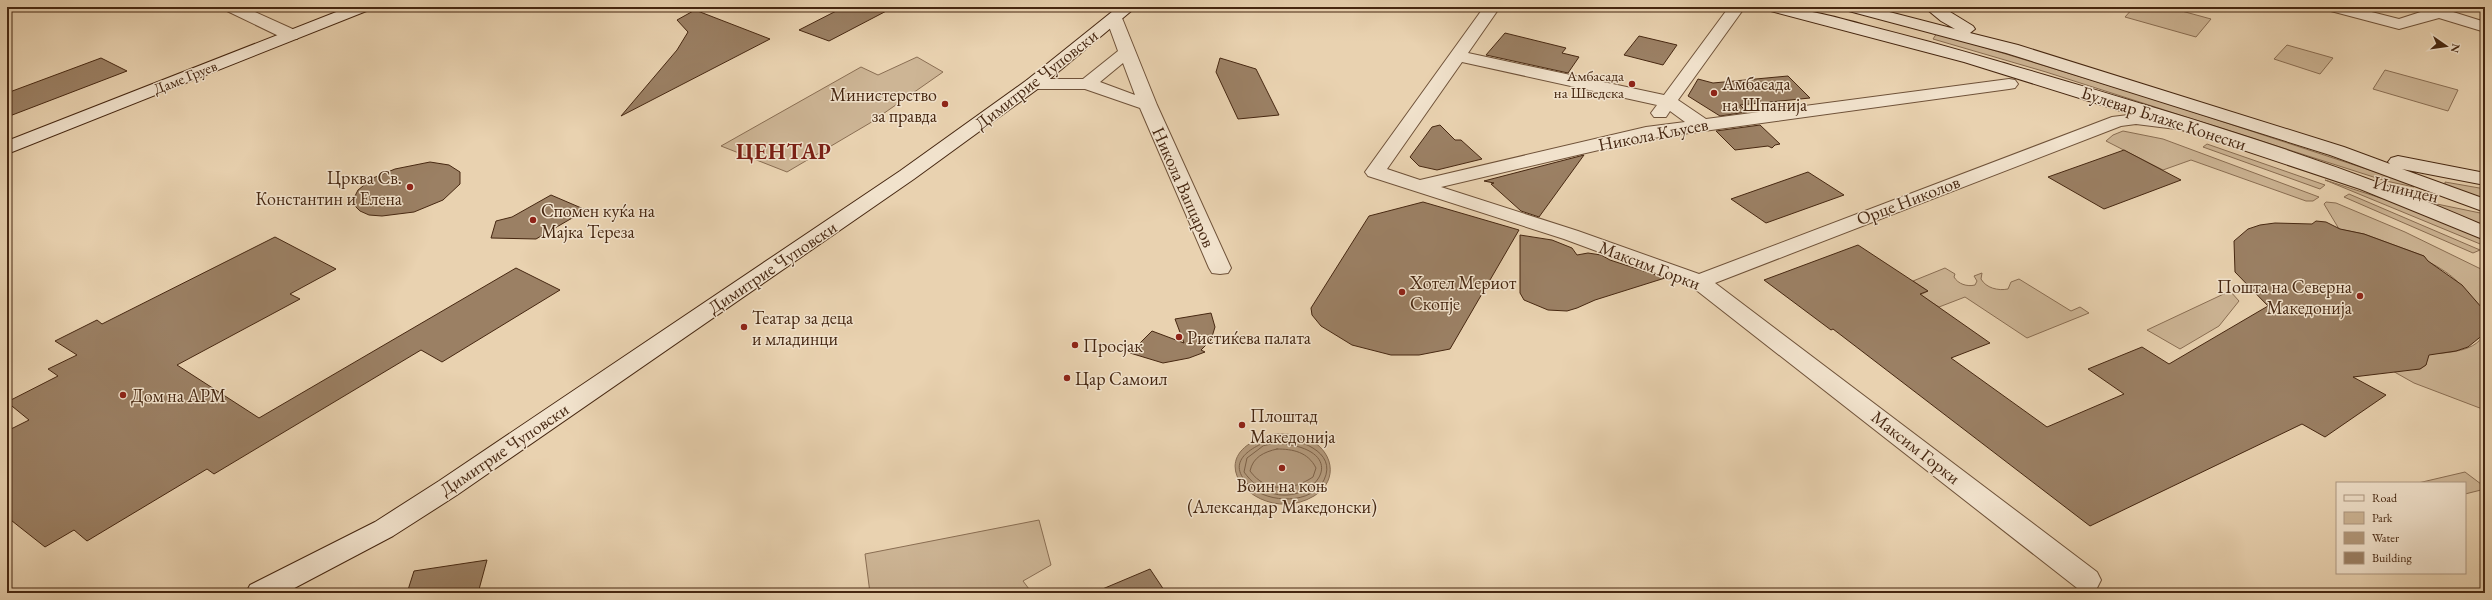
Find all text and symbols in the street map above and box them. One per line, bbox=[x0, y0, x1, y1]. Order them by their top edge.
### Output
street label: Димитрие Чуповски bbox=[970, 23, 1103, 134]
north arrow bbox=[2426, 26, 2466, 66]
text: N bbox=[2448, 42, 2464, 54]
street label: Даме Груев bbox=[150, 56, 220, 98]
place label: Амбасада на Шведска bbox=[1554, 66, 1624, 102]
place label: Амбасада на Шпанија bbox=[1721, 72, 1808, 116]
marker: Амбасада на Шведска bbox=[1627, 79, 1637, 89]
street label: Булевар Блаже Конески bbox=[2079, 80, 2250, 156]
place label: Министерство за правда bbox=[830, 83, 938, 127]
marker: Амбасада на Шпанија bbox=[1709, 88, 1719, 98]
marker: Министерство за правда bbox=[940, 99, 950, 109]
street label: Никола Кљусев bbox=[1596, 112, 1710, 156]
street label: Никола Вапцаров bbox=[1147, 123, 1221, 251]
district label: ЦЕНТАР bbox=[736, 137, 832, 166]
place label: Црква Св. Константин и Елена bbox=[256, 166, 403, 210]
street label: Орце Николов bbox=[1853, 170, 1963, 230]
street label: Илинден bbox=[2371, 170, 2441, 208]
marker: Црква Св. Константин и Елена bbox=[405, 182, 415, 192]
place label: Спомен куќа на Мајка Тереза bbox=[541, 199, 656, 243]
marker: Спомен куќа на Мајка Тереза bbox=[528, 215, 538, 225]
street label: Димитрие Чуповски bbox=[703, 215, 841, 319]
street label: Максим Горки bbox=[1596, 235, 1704, 295]
place label: Хотел Мериот Скопје bbox=[1409, 271, 1517, 315]
place label: Пошта на Северна Македонија bbox=[2217, 275, 2353, 319]
marker: Хотел Мериот Скопје bbox=[1397, 287, 1407, 297]
marker: Пошта на Северна Македонија bbox=[2355, 291, 2365, 301]
place label: Театар за деца и младинци bbox=[752, 306, 854, 350]
marker: Театар за деца и младинци bbox=[739, 322, 749, 332]
place label: Ристиќева палата bbox=[1187, 326, 1312, 349]
marker: Ристиќева палата bbox=[1174, 332, 1184, 342]
place label: Просјак bbox=[1083, 334, 1143, 357]
marker: Просјак bbox=[1070, 340, 1080, 350]
place label: Цар Самоил bbox=[1075, 367, 1168, 390]
marker: Цар Самоил bbox=[1062, 373, 1072, 383]
place label: Дом на АРМ bbox=[131, 384, 226, 407]
marker: Дом на АРМ bbox=[118, 390, 128, 400]
street label: Димитрие Чуповски bbox=[435, 397, 573, 501]
place label: Плоштад Македонија bbox=[1250, 404, 1336, 448]
street label: Максим Горки bbox=[1867, 405, 1966, 489]
marker: Плоштад Македонија bbox=[1237, 420, 1247, 430]
marker: Воин на коњ (Александар Македонски) bbox=[1277, 463, 1287, 473]
place label: Воин на коњ (Александар Македонски) bbox=[1187, 474, 1377, 518]
legend bbox=[2336, 482, 2466, 574]
text: Road bbox=[2372, 490, 2398, 506]
text: Park bbox=[2372, 510, 2393, 526]
text: Water bbox=[2372, 530, 2399, 546]
text: Building bbox=[2372, 550, 2413, 566]

